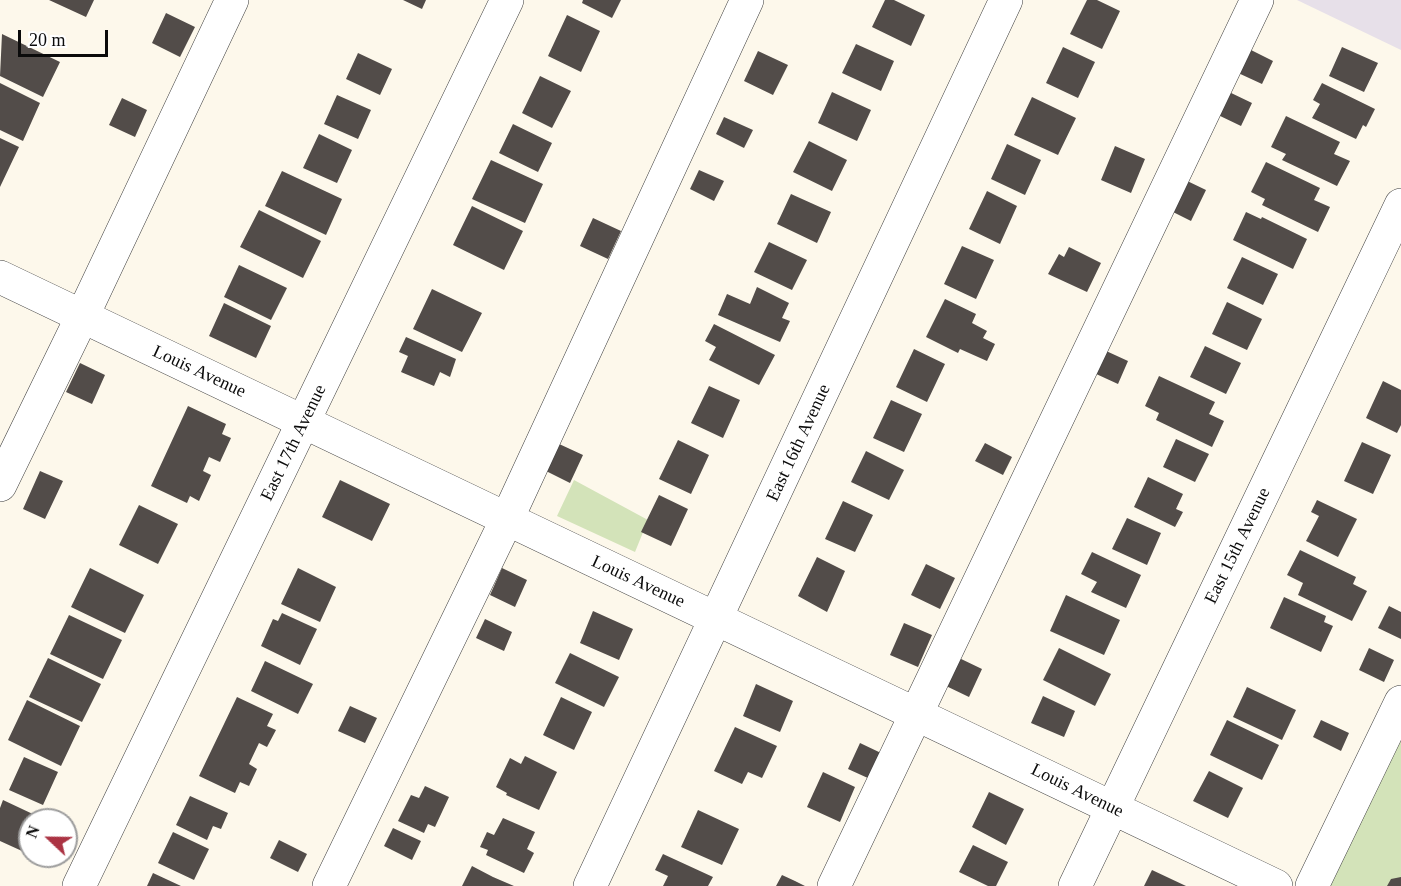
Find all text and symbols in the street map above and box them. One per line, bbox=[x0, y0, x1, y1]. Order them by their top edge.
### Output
scale bar bbox=[21, 18, 111, 56]
text: 20 m bbox=[29, 30, 66, 50]
street label: Louis Avenue bbox=[149, 341, 249, 403]
street label: East 17th Avenue bbox=[257, 381, 331, 505]
street label: East 16th Avenue bbox=[762, 381, 836, 505]
street label: East 15th Avenue bbox=[1201, 484, 1275, 608]
street label: Louis Avenue bbox=[588, 551, 688, 613]
street label: Louis Avenue bbox=[1027, 759, 1127, 823]
north arrow bbox=[18, 808, 78, 868]
text: N bbox=[23, 823, 43, 840]

